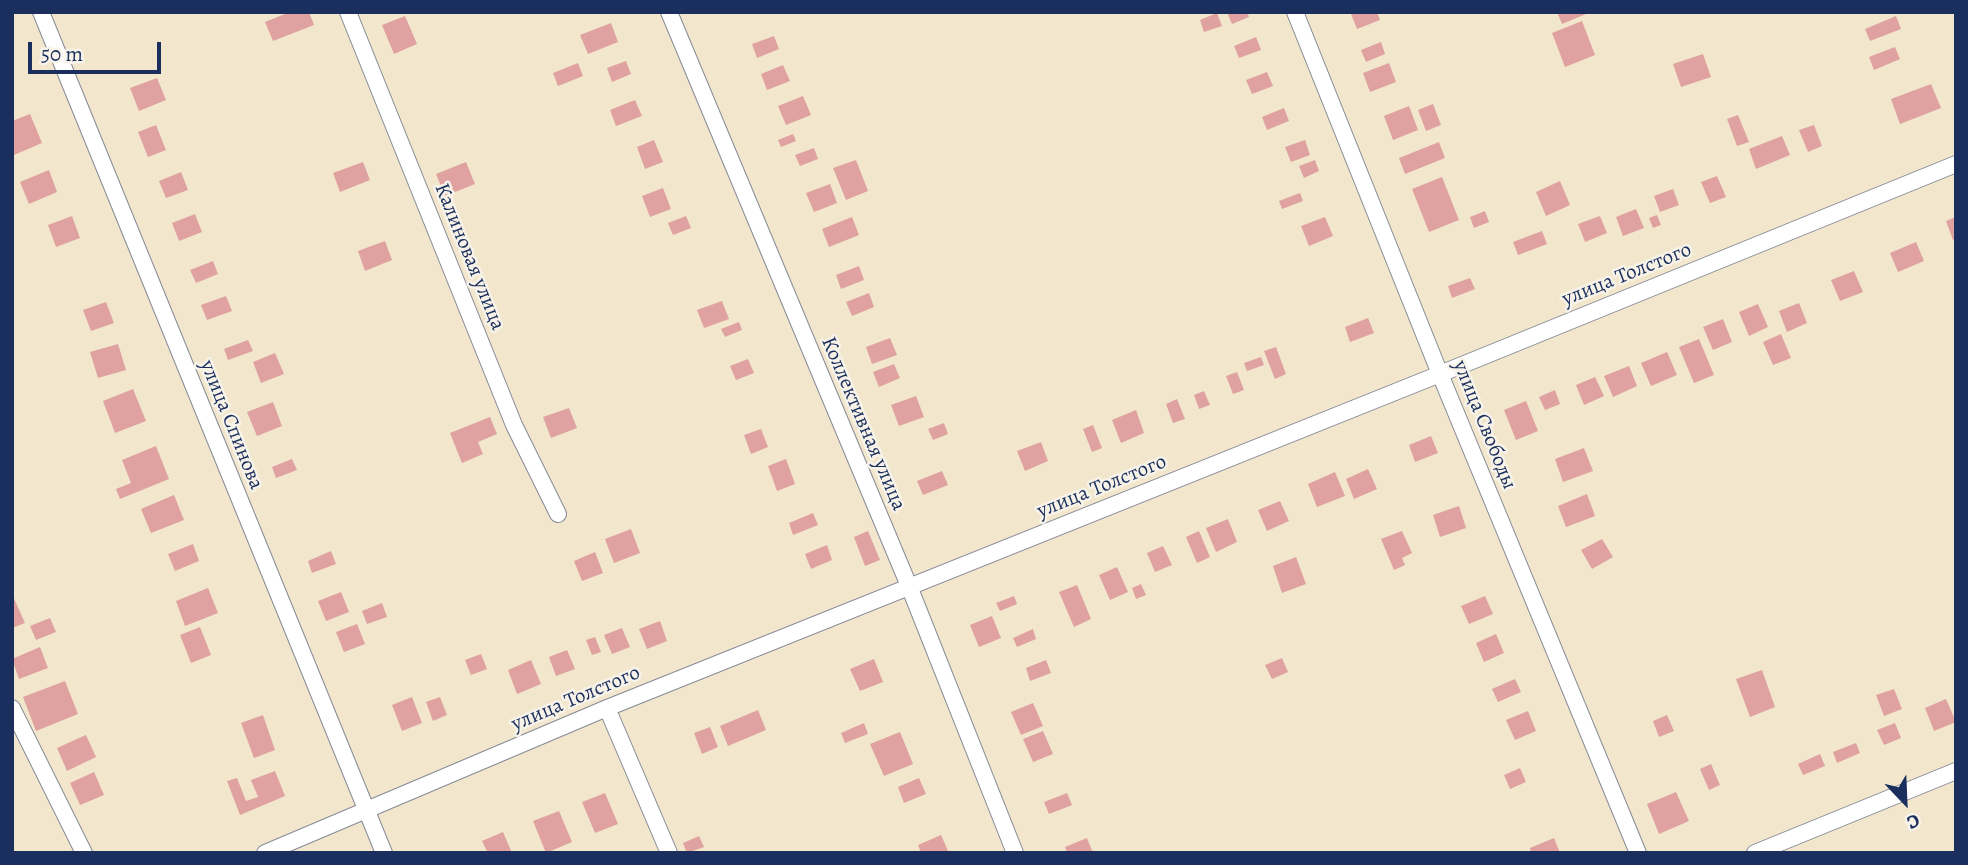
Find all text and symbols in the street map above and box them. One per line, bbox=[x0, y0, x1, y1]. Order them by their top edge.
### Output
scale bar bbox=[32, 28, 164, 72]
text: 50 m bbox=[41, 40, 83, 68]
street label: Калиновая улица bbox=[428, 180, 510, 334]
street label: улица Толстого bbox=[1559, 238, 1695, 312]
street label: Коллективная улица bbox=[815, 333, 911, 515]
street label: улица Спинова bbox=[194, 357, 268, 493]
street label: улица Свободы bbox=[1447, 357, 1521, 493]
street label: улица Толстого bbox=[1034, 450, 1170, 524]
street label: улица Толстого bbox=[508, 661, 644, 737]
north arrow bbox=[1870, 767, 1940, 837]
text: С bbox=[1903, 807, 1924, 836]

